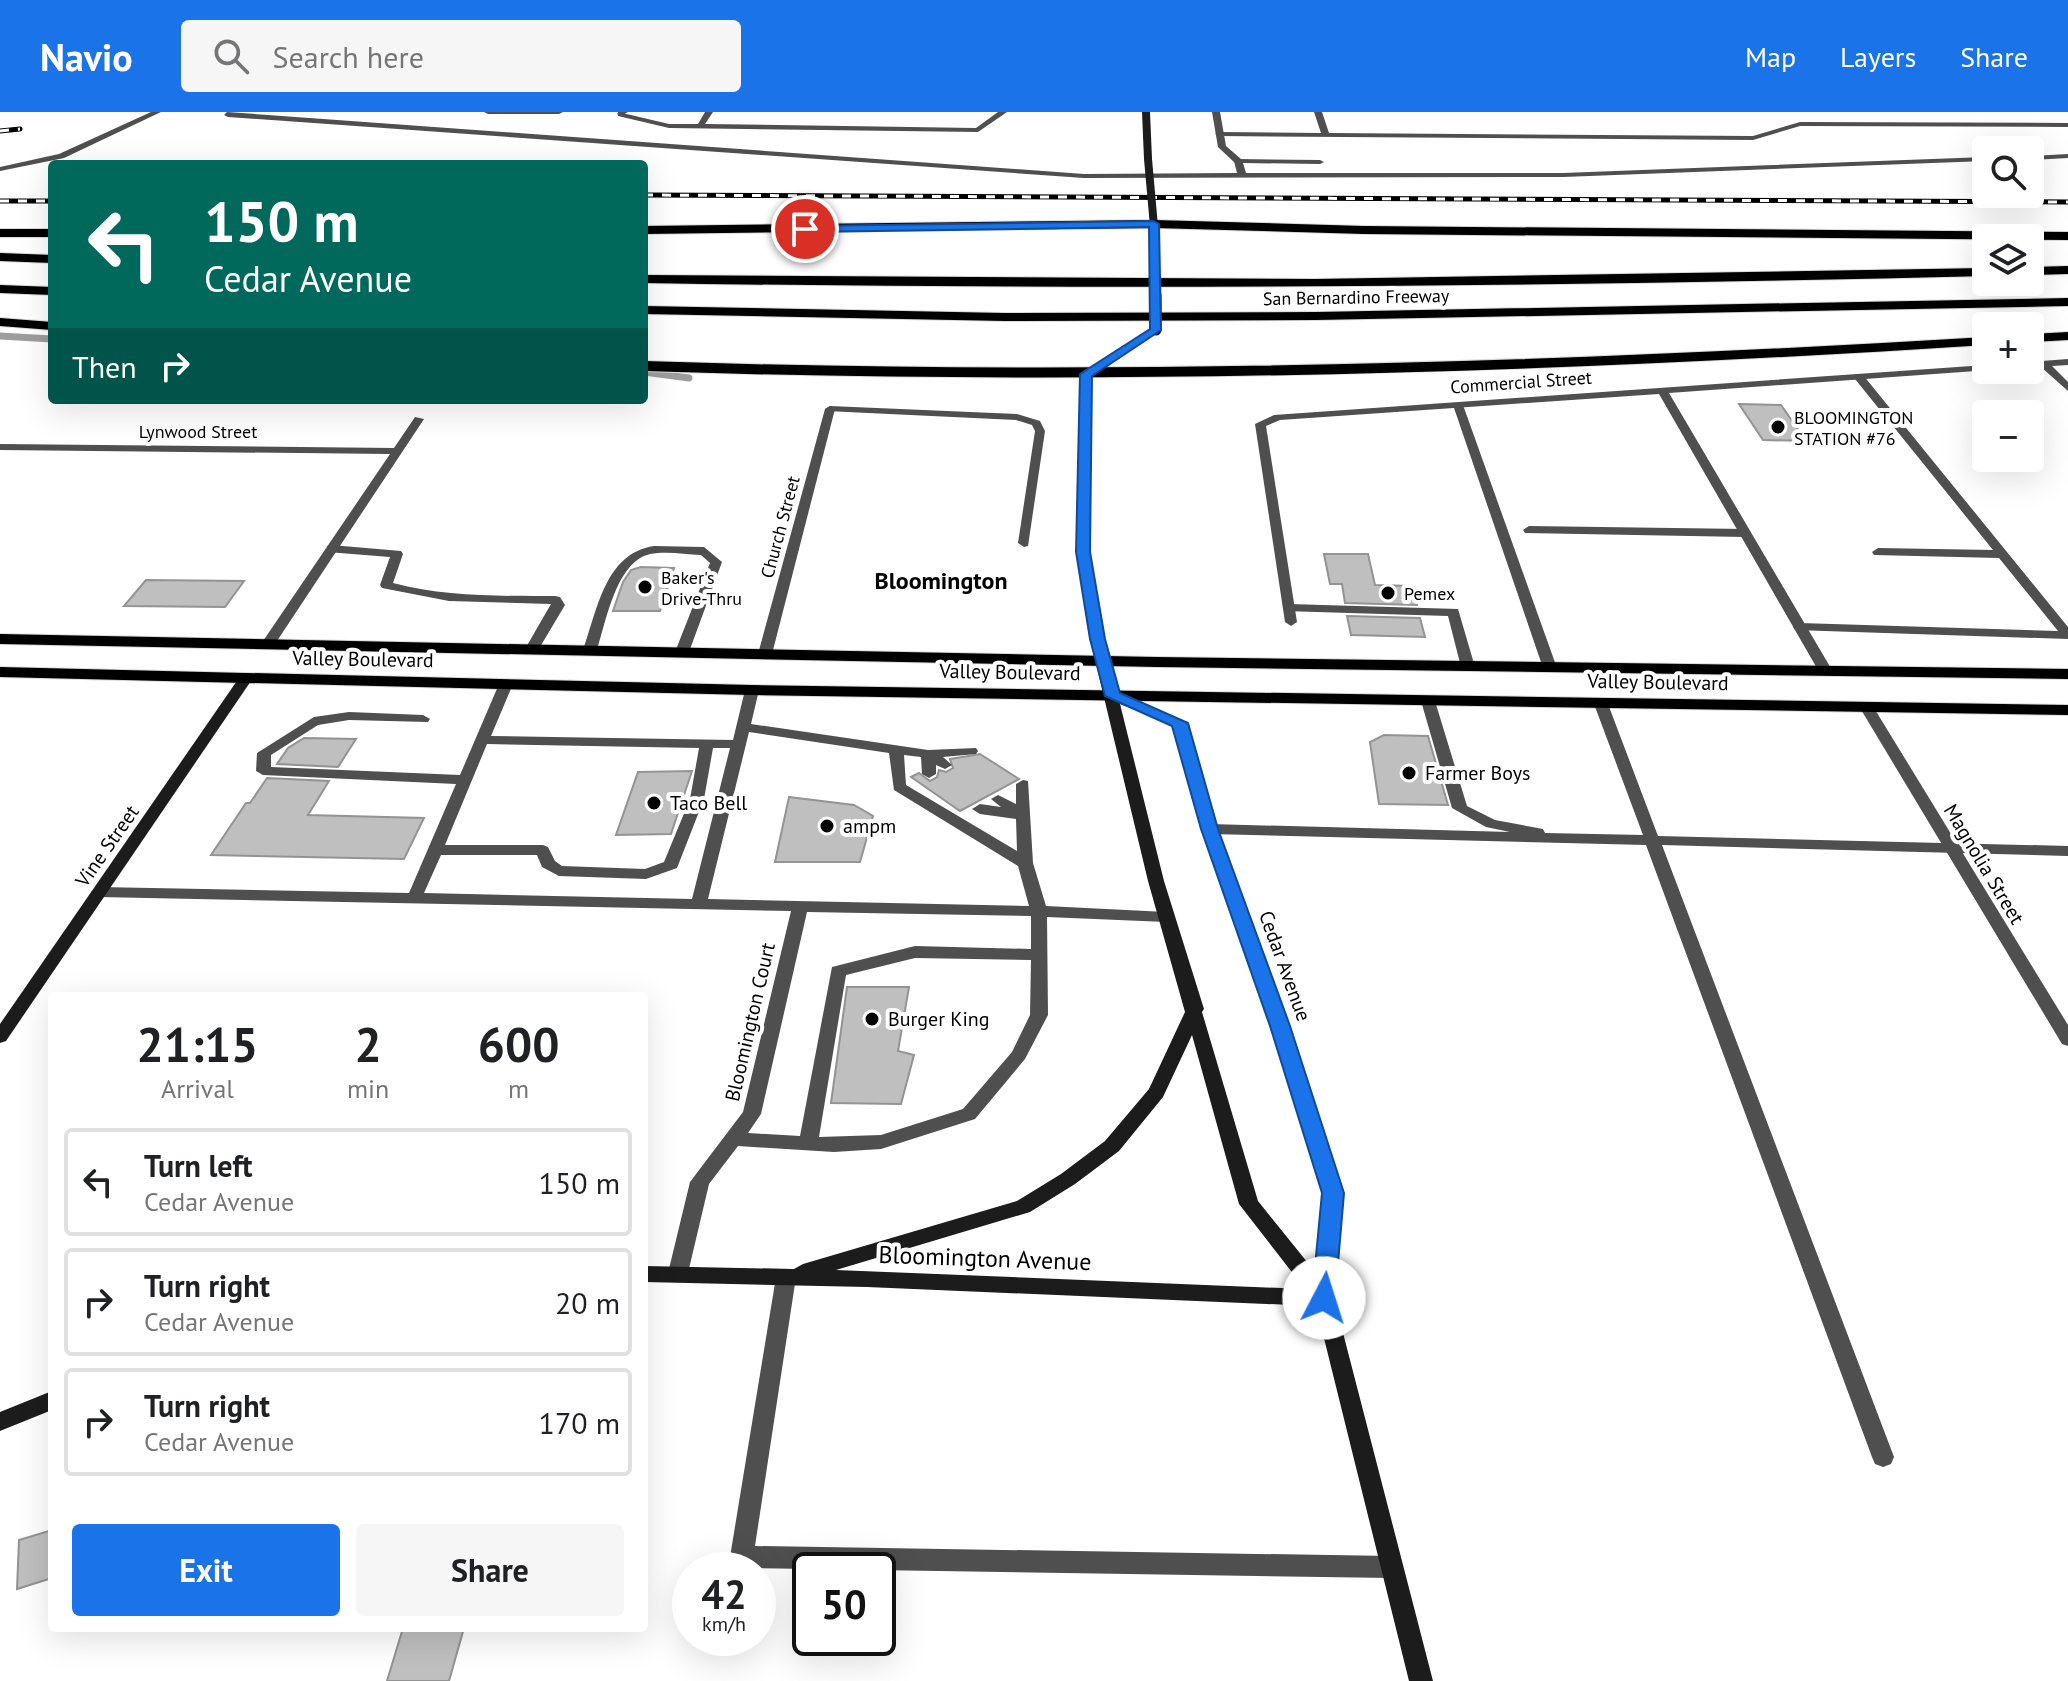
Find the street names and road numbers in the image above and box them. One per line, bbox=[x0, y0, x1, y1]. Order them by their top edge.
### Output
street label: San Bernardino Freeway bbox=[1263, 284, 1450, 310]
street label: Commercial Street bbox=[1450, 366, 1592, 398]
street label: Lynwood Street bbox=[139, 420, 257, 443]
street label: Church Street bbox=[755, 473, 805, 581]
street label: Valley Boulevard bbox=[291, 645, 434, 673]
street label: Valley Boulevard bbox=[938, 658, 1081, 686]
street label: Valley Boulevard bbox=[1586, 668, 1729, 696]
street label: Magnolia Street bbox=[1938, 799, 2030, 929]
street label: Vine Street bbox=[69, 800, 145, 893]
street label: Cedar Avenue bbox=[1253, 907, 1317, 1025]
street label: Bloomington Court bbox=[719, 940, 781, 1104]
street label: Bloomington Avenue bbox=[878, 1239, 1092, 1277]

